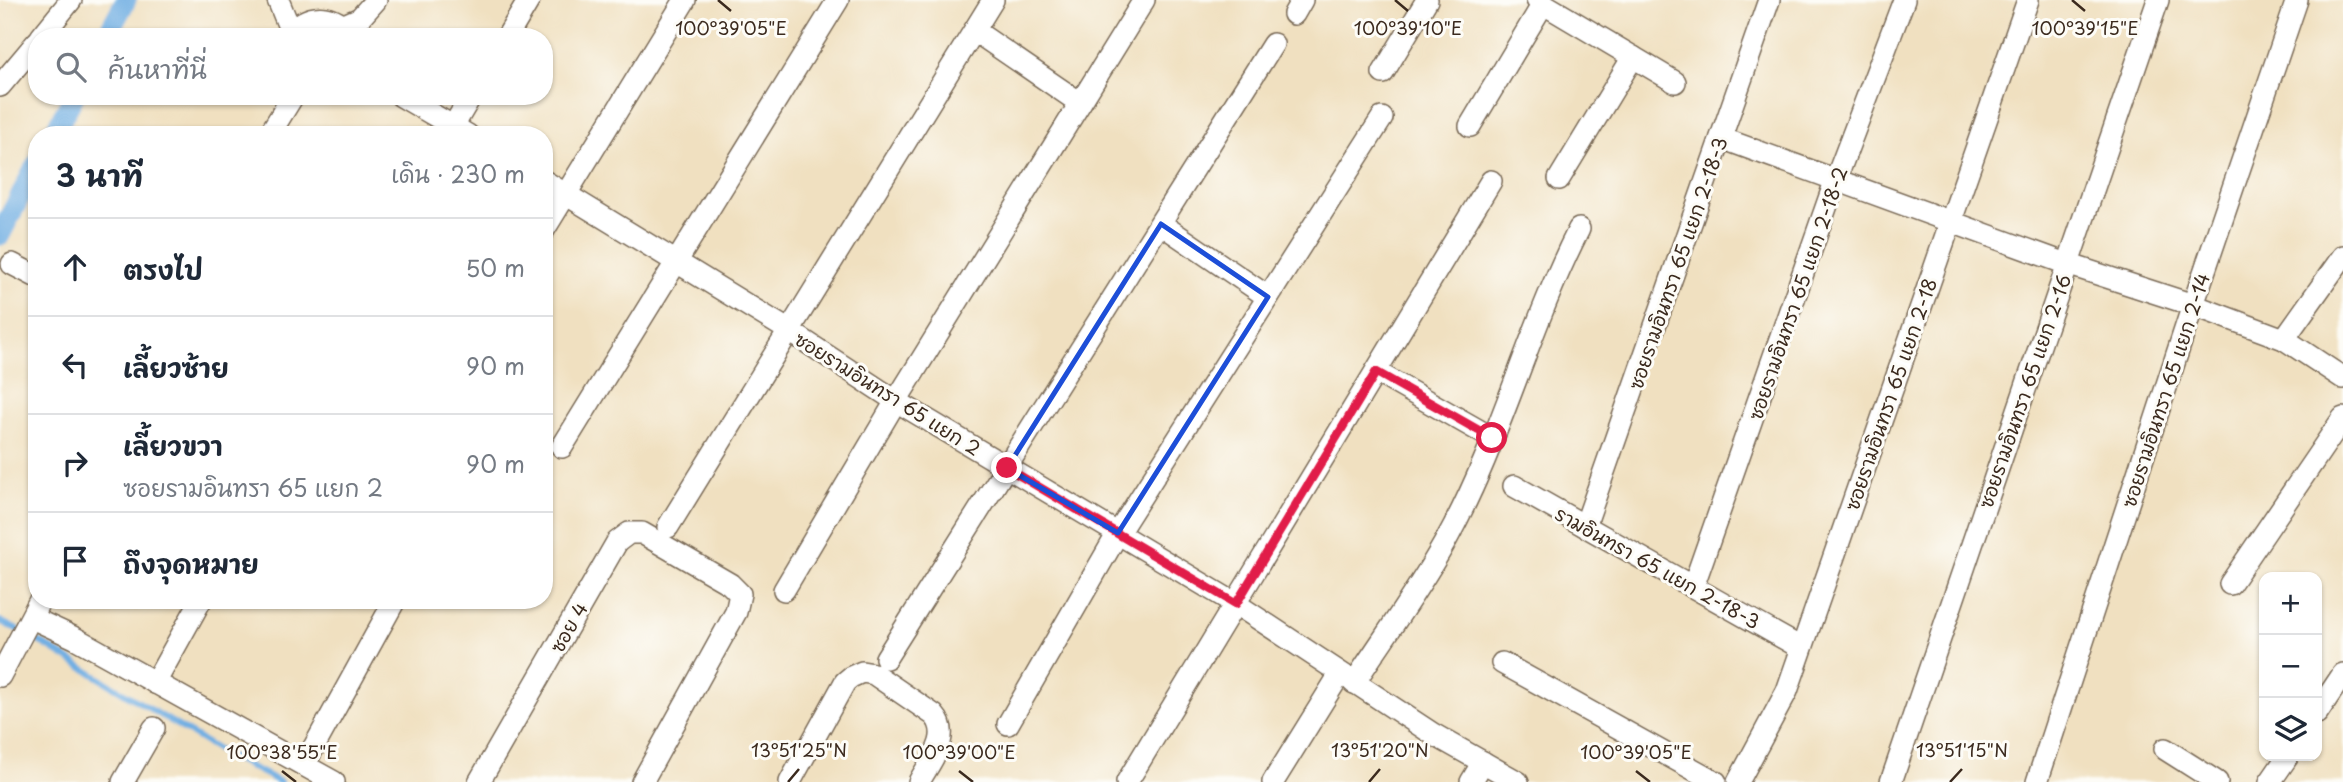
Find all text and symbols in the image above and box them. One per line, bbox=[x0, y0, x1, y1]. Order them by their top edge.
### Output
text: 100°39'05"E bbox=[675, 14, 787, 41]
text: 100°39'10"E bbox=[1354, 14, 1462, 41]
text: 100°39'15"E bbox=[2032, 14, 2139, 41]
search box bbox=[28, 28, 553, 105]
icon: search bbox=[52, 48, 90, 86]
text: ค้นหาที่นี่ bbox=[108, 49, 207, 88]
street label: ซอยรามอินทรา 65 แยก 2-18-3 bbox=[1621, 133, 1733, 393]
text: 3 นาที bbox=[56, 152, 143, 197]
text: เดิน · 230 m bbox=[391, 156, 525, 191]
street label: ซอยรามอินทรา 65 แยก 2-18-2 bbox=[1740, 163, 1854, 423]
icon: ahead bbox=[56, 248, 94, 286]
text: ตรงไป bbox=[123, 250, 203, 289]
text: 50 m bbox=[465, 250, 525, 285]
street label: ซอยรามอินทรา 65 แยก 2-14 bbox=[2114, 269, 2216, 511]
street label: ซอยรามอินทรา 65 แยก 2-16 bbox=[1971, 270, 2077, 512]
street label: ซอยรามอินทรา 65 แยก 2-18 bbox=[1837, 274, 1943, 514]
street label: ซอยรามอินทรา 65 แยก 2 bbox=[790, 324, 986, 462]
icon: left bbox=[56, 346, 94, 384]
text: เลี้ยวซ้าย bbox=[123, 348, 229, 387]
text: 90 m bbox=[466, 348, 525, 383]
route start bbox=[1476, 422, 1507, 453]
text: เลี้ยวขวา bbox=[123, 426, 223, 465]
icon: right bbox=[56, 444, 94, 482]
text: 90 m bbox=[466, 446, 525, 481]
route end bbox=[991, 452, 1022, 483]
text: ซอยรามอินทรา 65 แยก 2 bbox=[123, 470, 383, 505]
street label: รามอินทรา 65 แยก 2-18-3 bbox=[1551, 499, 1765, 635]
icon: arrive bbox=[56, 542, 94, 580]
text: ถึงจุดหมาย bbox=[123, 544, 259, 583]
map controls bbox=[2259, 572, 2322, 761]
button: + bbox=[2259, 572, 2322, 635]
street label: ซอย 4 bbox=[542, 597, 594, 657]
button: − bbox=[2259, 635, 2322, 698]
button: layers bbox=[2259, 698, 2322, 761]
text: 13°51'25"N bbox=[751, 736, 847, 763]
text: 13°51'20"N bbox=[1331, 736, 1429, 763]
text: 13°51'15"N bbox=[1916, 736, 2008, 763]
text: 100°38'55"E bbox=[226, 738, 338, 765]
text: 100°39'00"E bbox=[902, 738, 1016, 765]
text: 100°39'05"E bbox=[1580, 738, 1692, 765]

